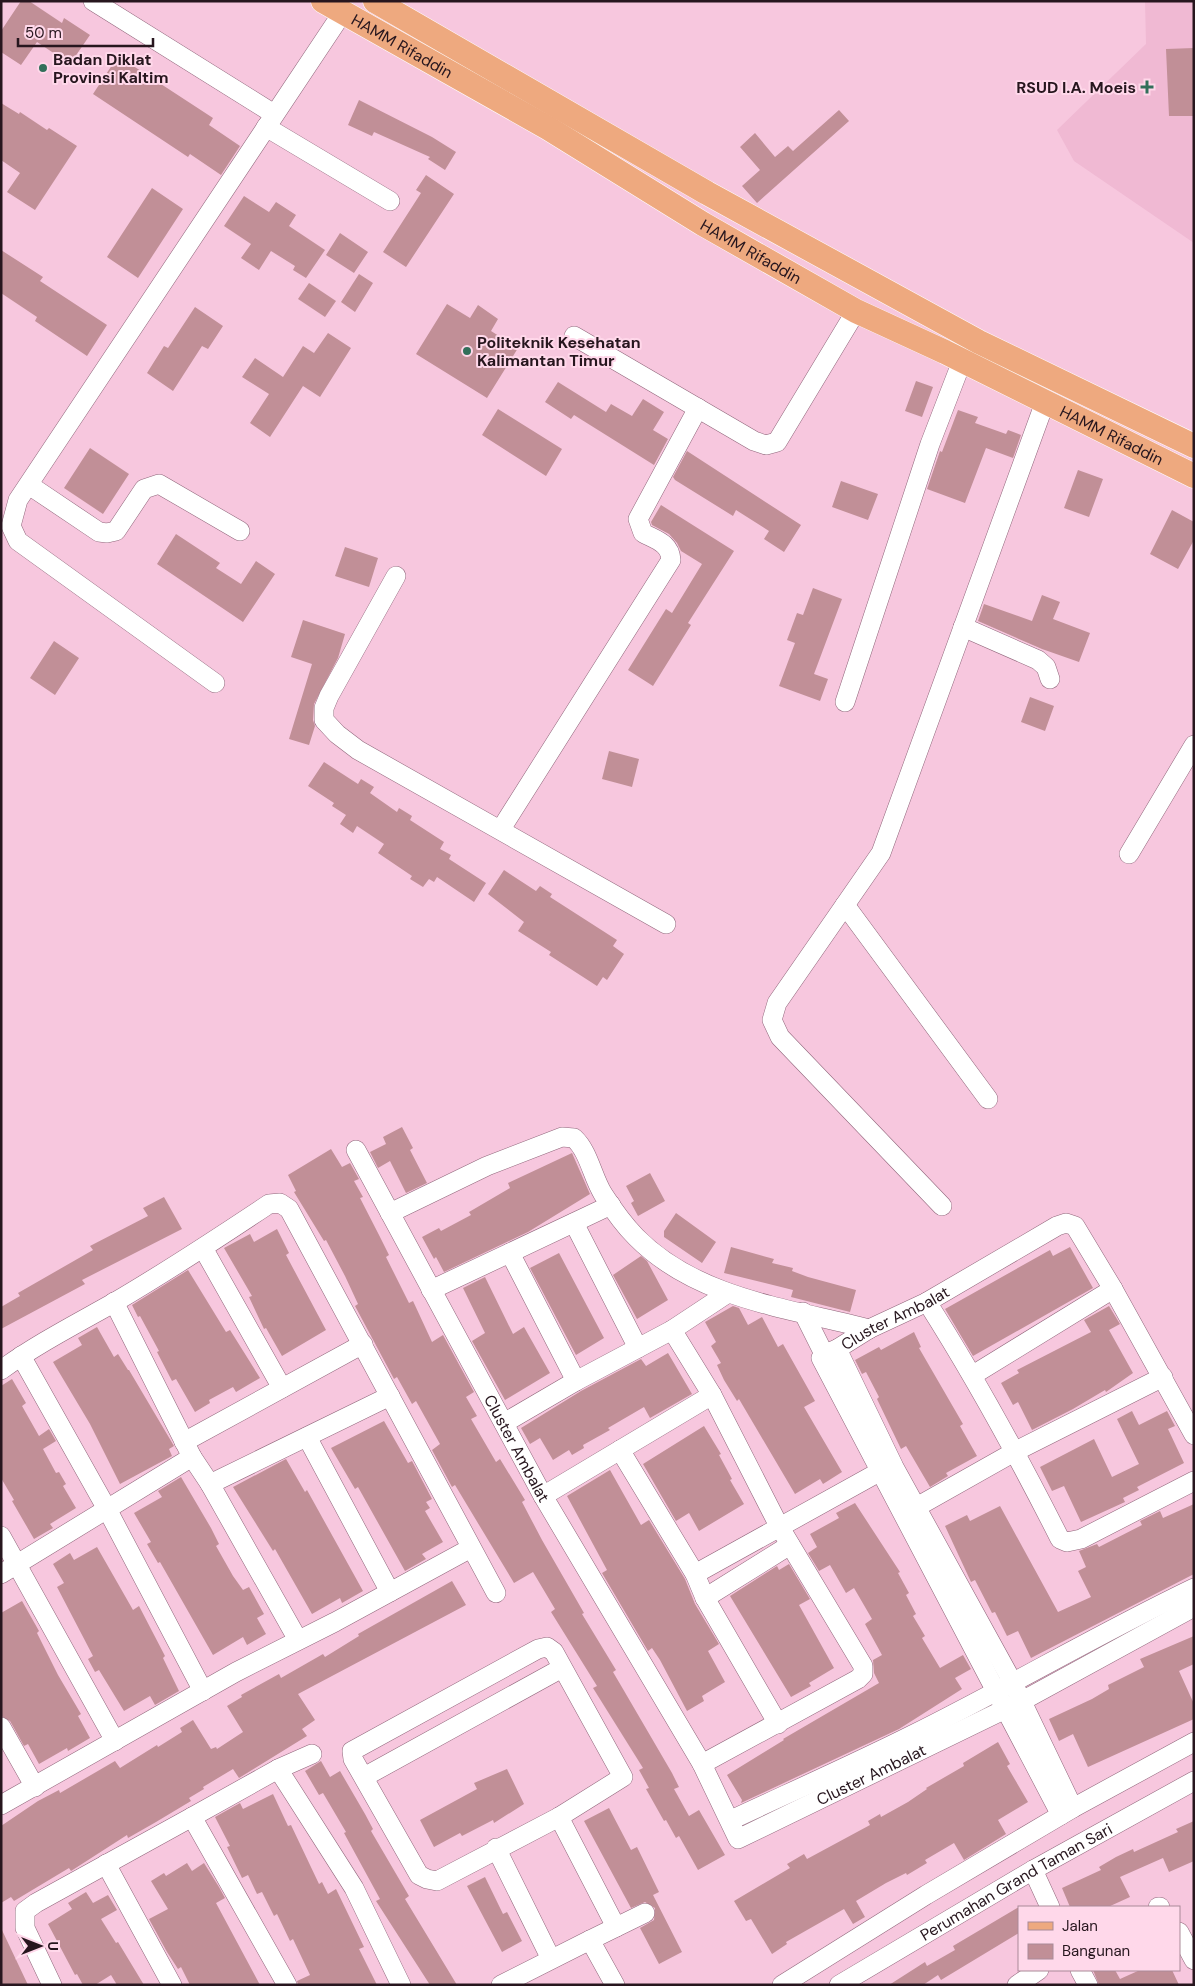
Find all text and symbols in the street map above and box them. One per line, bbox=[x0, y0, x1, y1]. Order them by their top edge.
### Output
street label: HAMM Rifaddin bbox=[348, 9, 456, 83]
scale bar bbox=[18, 15, 152, 47]
text: 50 m bbox=[25, 23, 62, 43]
place label: Badan Diklat Provinsi Kaltim bbox=[53, 49, 168, 88]
marker: Badan Diklat Provinsi Kaltim bbox=[37, 62, 49, 74]
place label: RSUD I.A. Moeis bbox=[1016, 77, 1136, 98]
marker: RSUD I.A. Moeis bbox=[1140, 80, 1154, 94]
street label: HAMM Rifaddin bbox=[697, 215, 805, 289]
place label: Politeknik Kesehatan Kalimantan Timur bbox=[477, 332, 641, 371]
marker: Politeknik Kesehatan Kalimantan Timur bbox=[461, 345, 473, 357]
street label: HAMM Rifaddin bbox=[1056, 401, 1167, 470]
street label: Cluster Ambalat bbox=[837, 1281, 953, 1355]
street label: Cluster Ambalat bbox=[479, 1391, 554, 1506]
street label: Cluster Ambalat bbox=[813, 1739, 929, 1810]
street label: Perumahan Grand Taman Sari bbox=[916, 1818, 1116, 1946]
legend bbox=[1018, 1906, 1180, 1971]
text: Jalan bbox=[1062, 1916, 1098, 1936]
north arrow bbox=[15, 1921, 65, 1971]
text: U bbox=[44, 1941, 62, 1951]
text: Bangunan bbox=[1062, 1941, 1130, 1961]

